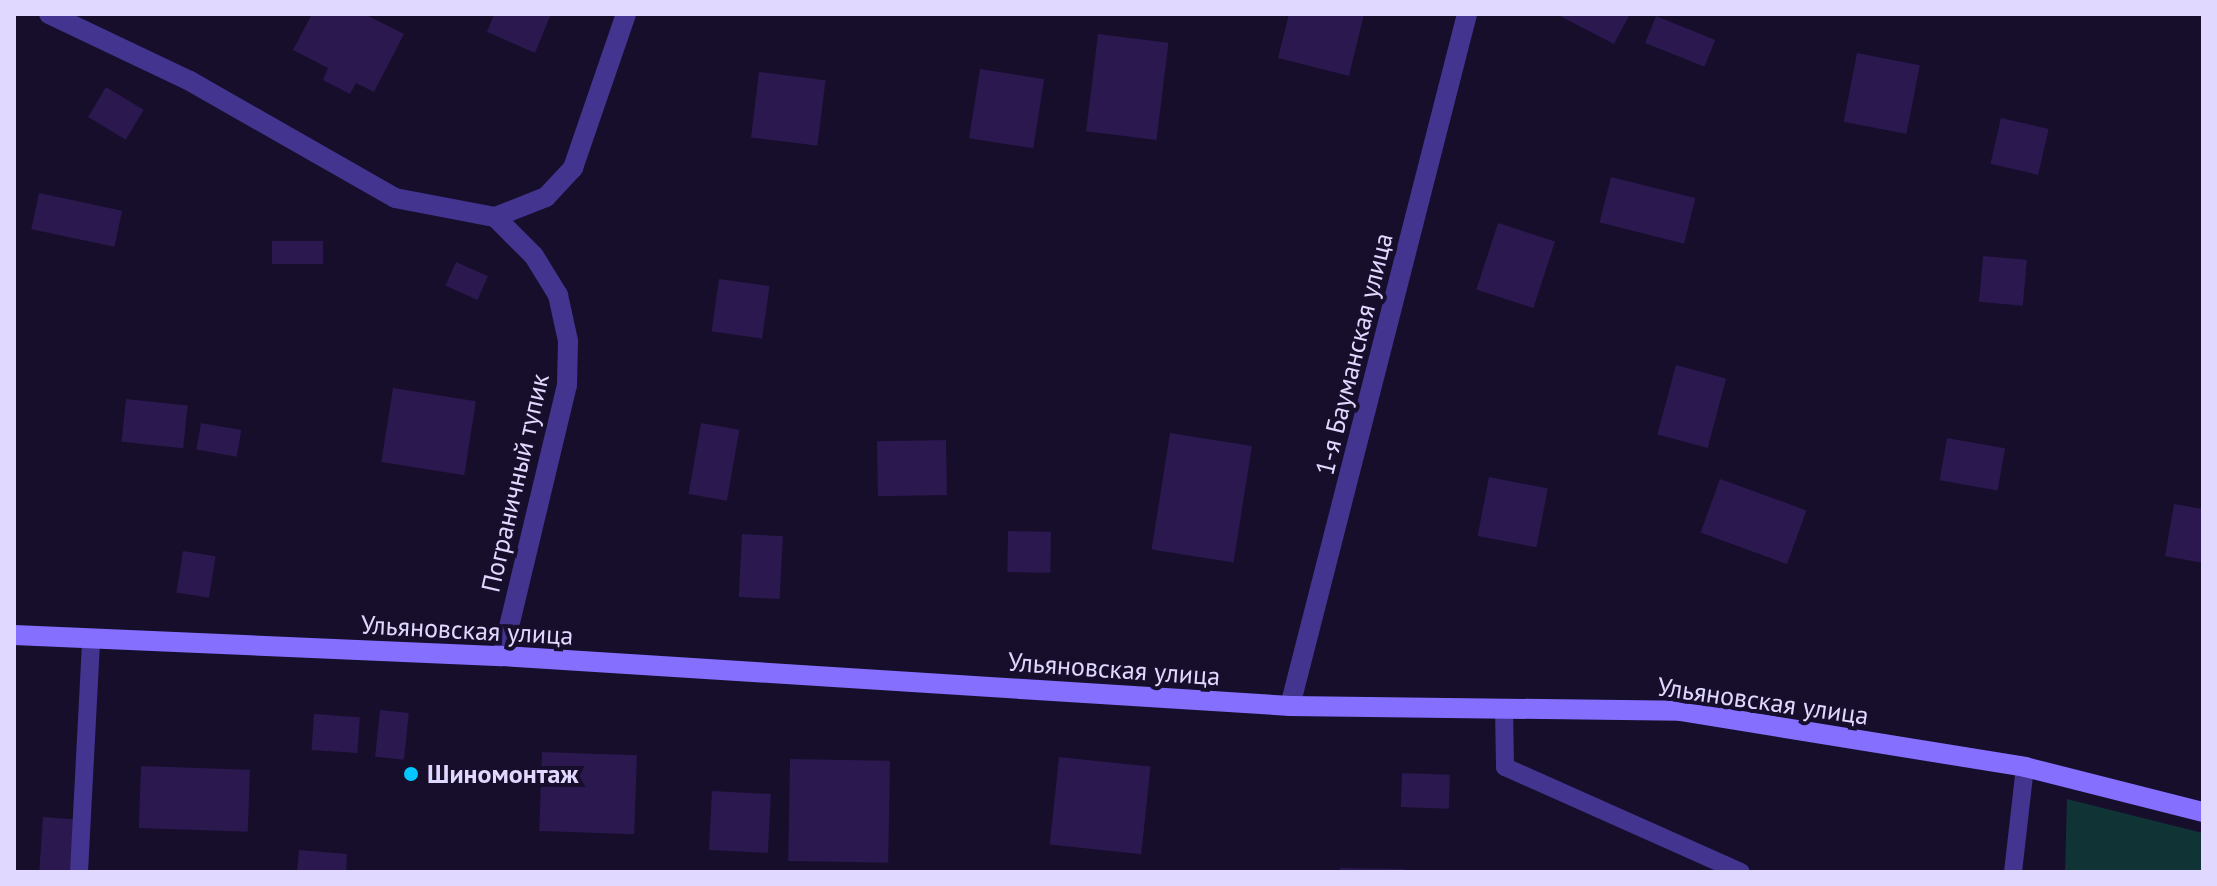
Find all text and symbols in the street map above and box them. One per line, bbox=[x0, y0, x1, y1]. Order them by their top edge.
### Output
street label: 1-я Бауманская улица bbox=[1309, 230, 1399, 478]
street label: Пограничный тупик bbox=[475, 370, 555, 596]
street label: Ульяновская улица bbox=[360, 609, 574, 651]
street label: Ульяновская улица bbox=[1007, 646, 1221, 692]
street label: Ульяновская улица bbox=[1655, 671, 1871, 731]
place label: Шиномонтаж bbox=[427, 758, 579, 790]
marker: Шиномонтаж bbox=[402, 765, 420, 783]

